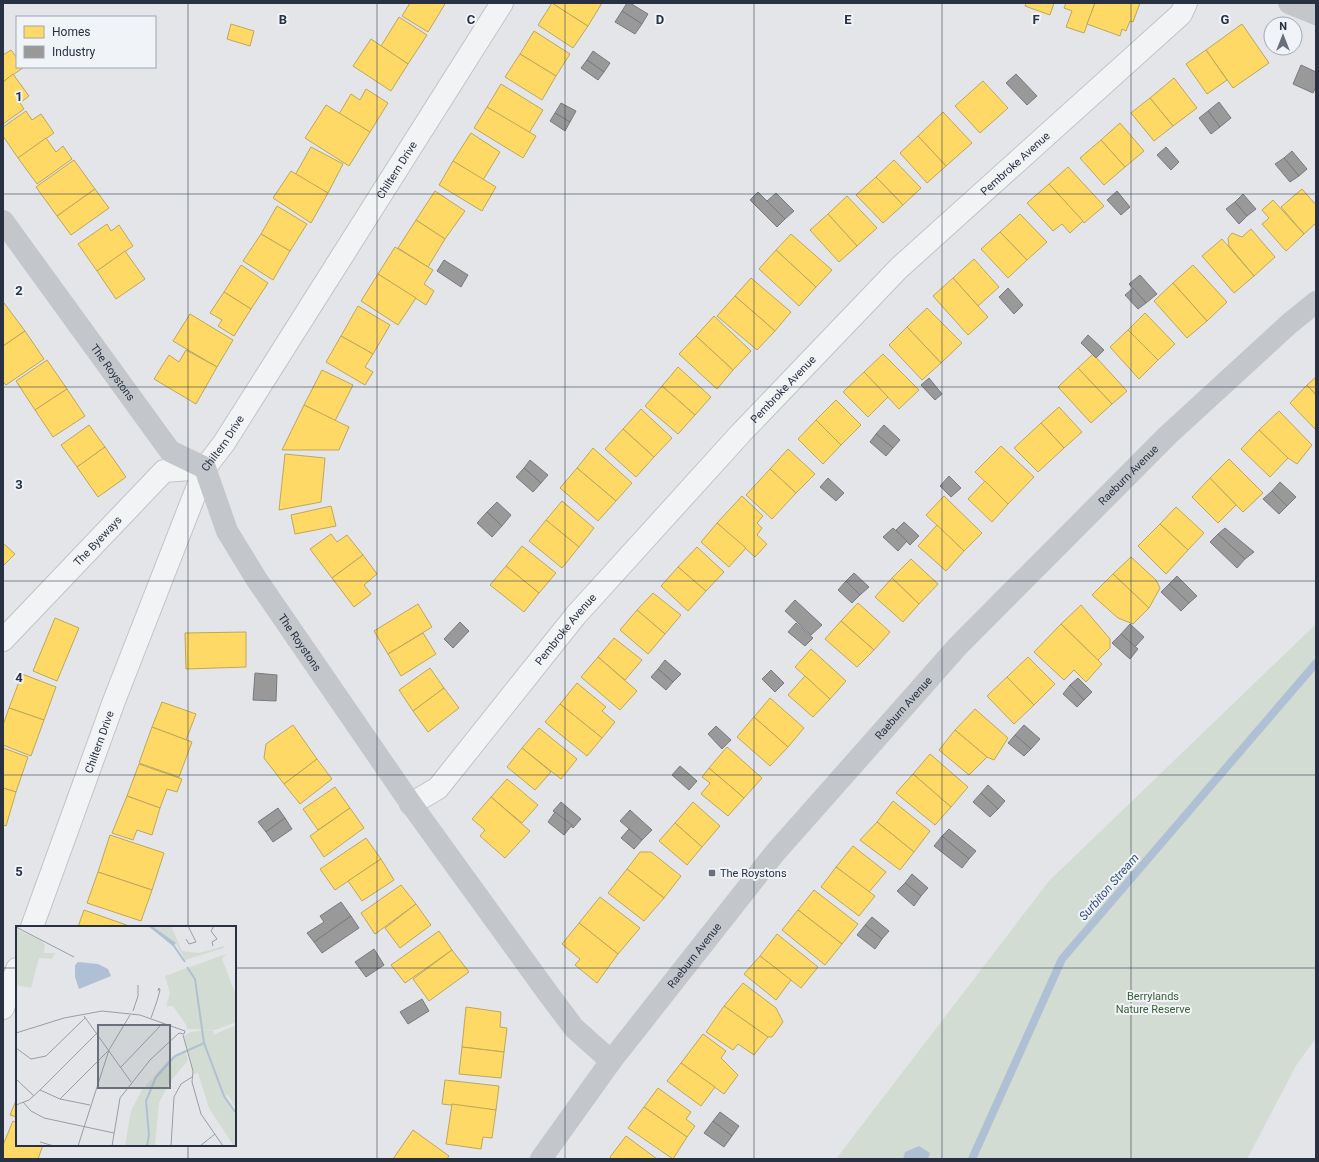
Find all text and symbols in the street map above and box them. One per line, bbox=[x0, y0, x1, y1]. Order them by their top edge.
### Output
text: B bbox=[279, 12, 287, 27]
text: C bbox=[467, 12, 476, 27]
text: D bbox=[656, 12, 664, 27]
text: E bbox=[844, 12, 852, 27]
text: F bbox=[1032, 12, 1040, 27]
text: G bbox=[1221, 12, 1230, 27]
legend bbox=[16, 16, 156, 68]
north arrow bbox=[1263, 16, 1303, 56]
text: N bbox=[1279, 20, 1287, 33]
text: Homes bbox=[52, 25, 90, 39]
text: Industry bbox=[52, 45, 96, 59]
text: 1 bbox=[15, 89, 23, 104]
street label: Pembroke Avenue bbox=[978, 129, 1052, 198]
street label: Chiltern Drive bbox=[374, 139, 420, 201]
text: 2 bbox=[15, 283, 23, 298]
street label: The Roystons bbox=[88, 342, 138, 403]
street label: Pembroke Avenue bbox=[748, 353, 818, 426]
street label: Chiltern Drive bbox=[198, 413, 247, 474]
street label: Raeburn Avenue bbox=[1096, 442, 1161, 508]
text: 3 bbox=[15, 477, 23, 492]
street label: The Byeways bbox=[71, 513, 125, 569]
street label: Pembroke Avenue bbox=[532, 591, 599, 667]
street label: The Roystons bbox=[276, 611, 324, 674]
text: 4 bbox=[15, 670, 23, 685]
street label: Raeburn Avenue bbox=[872, 674, 935, 742]
street label: Chiltern Drive bbox=[82, 709, 117, 775]
water label: Surbiton Stream bbox=[1076, 851, 1142, 923]
text: 5 bbox=[15, 864, 23, 879]
place label: The Roystons bbox=[720, 867, 787, 880]
marker: The Roystons bbox=[707, 868, 717, 878]
street label: Raeburn Avenue bbox=[665, 920, 724, 991]
inset map bbox=[16, 926, 236, 1146]
park label: Berrylands Nature Reserve bbox=[1116, 990, 1191, 1016]

